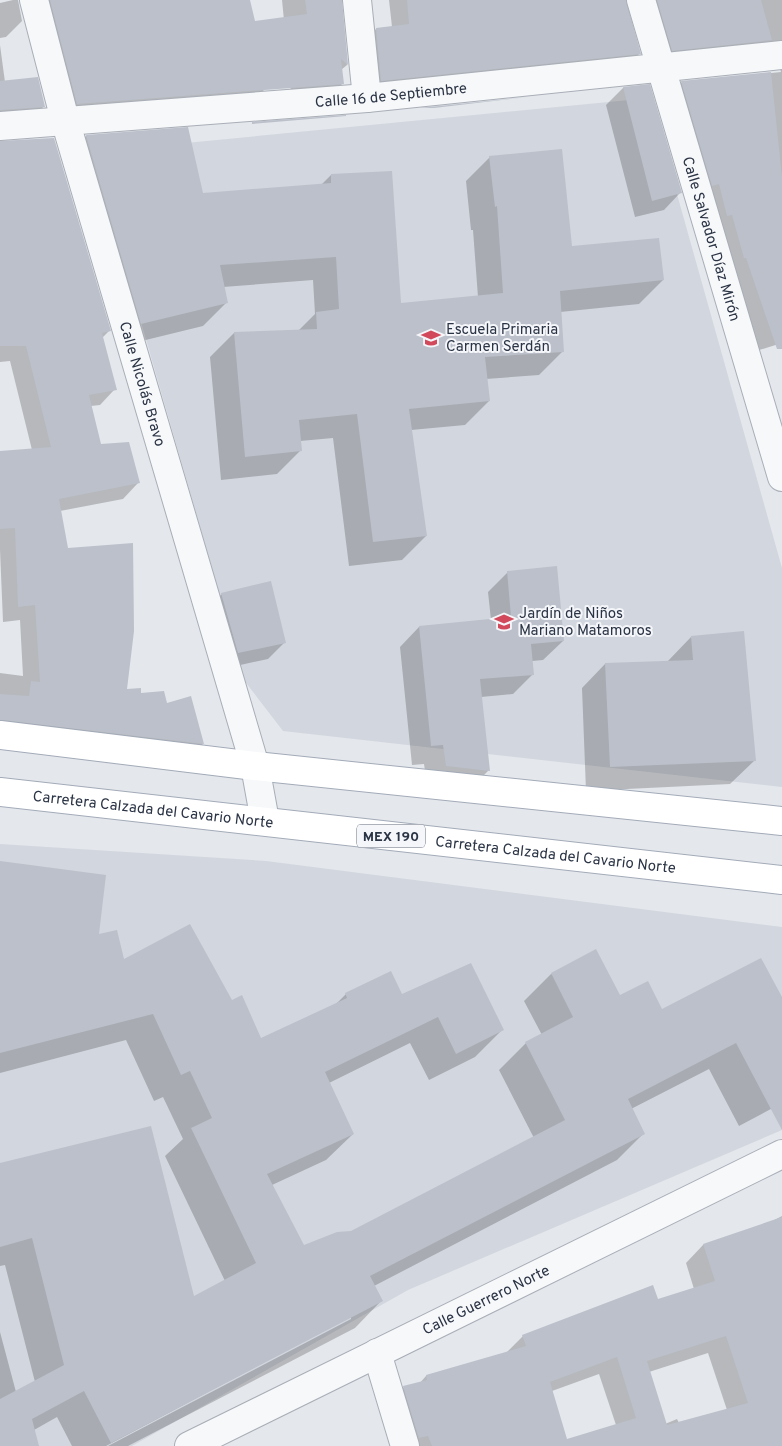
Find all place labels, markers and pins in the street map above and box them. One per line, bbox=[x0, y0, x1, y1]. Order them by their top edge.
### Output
place label: Escuela Primaria Carmen Serdán bbox=[446, 321, 558, 357]
school or university icon: Escuela Primaria Carmen Serdán bbox=[420, 327, 442, 349]
place label: Jardín de Niños Mariano Matamoros bbox=[519, 605, 652, 641]
school or university icon: Jardín de Niños Mariano Matamoros bbox=[493, 611, 515, 633]

